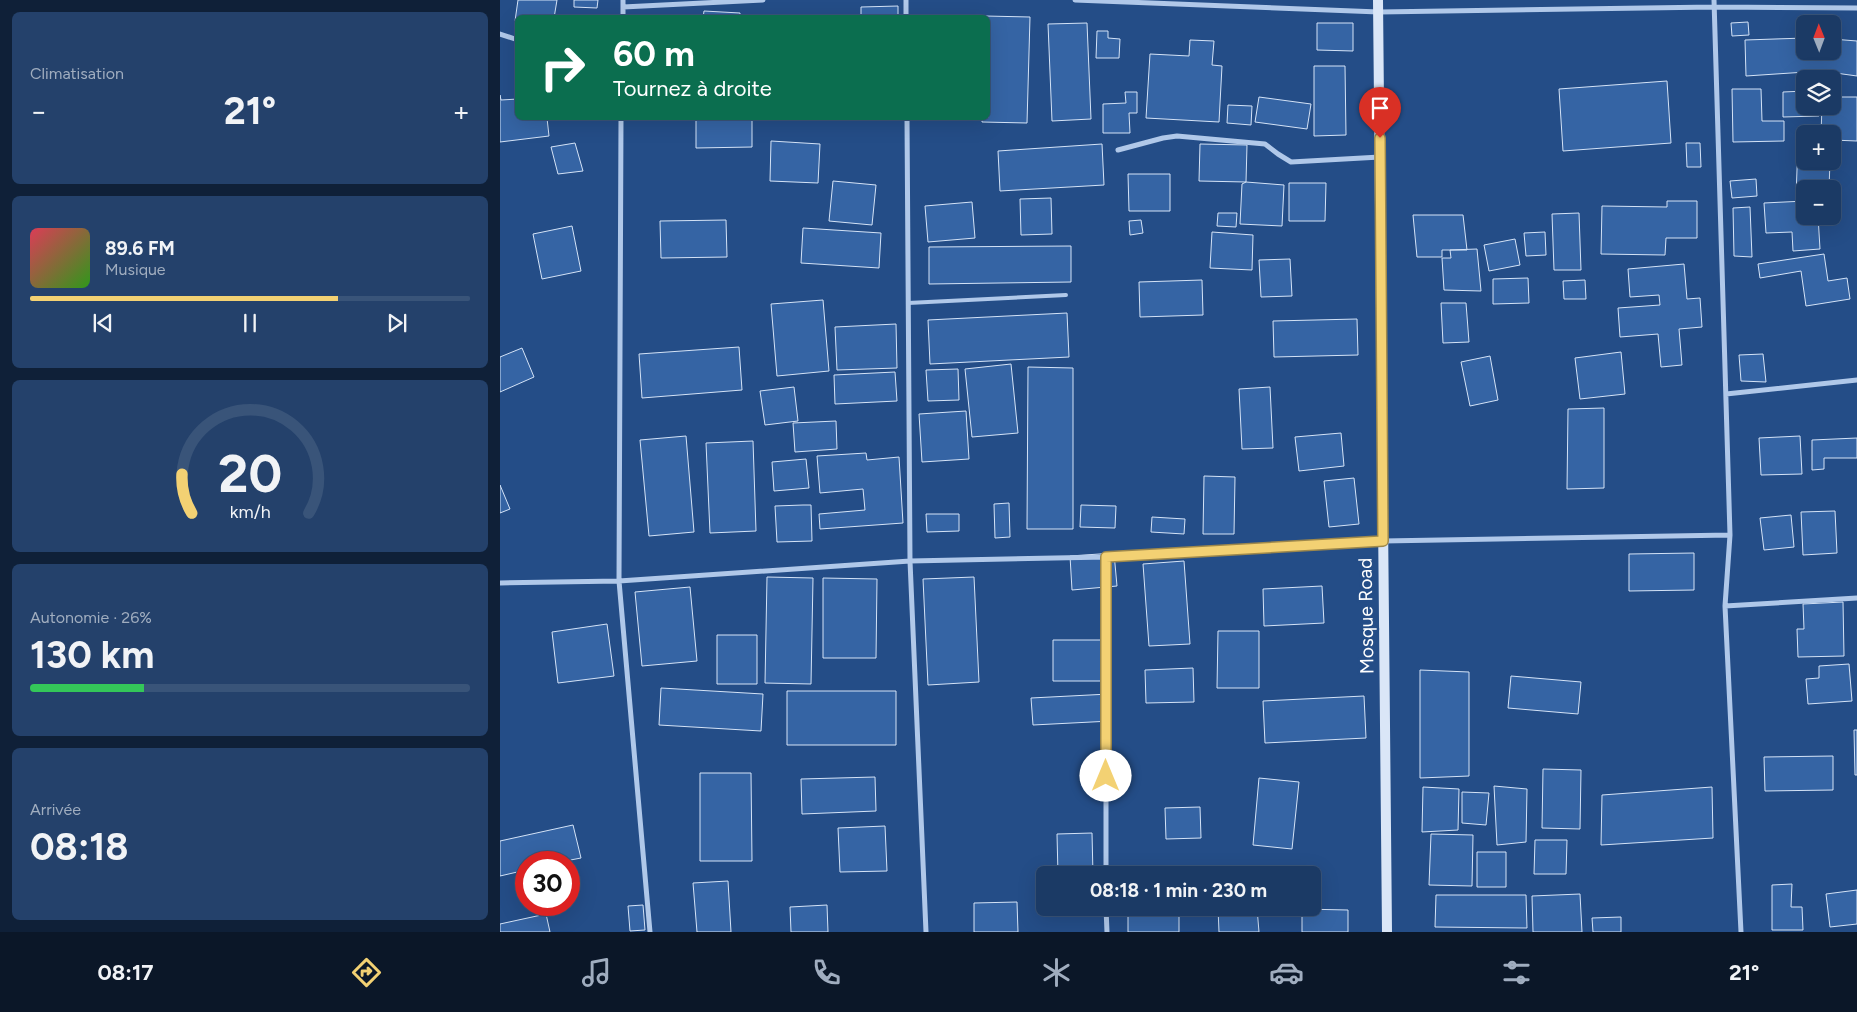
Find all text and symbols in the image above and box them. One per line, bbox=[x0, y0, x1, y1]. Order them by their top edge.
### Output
north arrow bbox=[1796, 15, 1841, 60]
map controls bbox=[1796, 15, 1841, 225]
text: 60 m bbox=[613, 33, 695, 75]
icon: right bbox=[530, 35, 595, 100]
text: Climatisation bbox=[30, 64, 124, 83]
button: layers bbox=[1796, 70, 1841, 115]
text: Tournez à droite bbox=[613, 75, 772, 102]
pin bbox=[1359, 87, 1401, 138]
text: 21° bbox=[224, 88, 276, 134]
text: − bbox=[30, 94, 47, 128]
text: + bbox=[453, 94, 470, 128]
icon: arrive bbox=[1366, 94, 1394, 122]
button: + bbox=[1796, 125, 1841, 170]
button: − bbox=[1796, 180, 1841, 225]
text: 89.6 FM bbox=[105, 237, 175, 260]
text: Musique bbox=[105, 260, 166, 279]
icon: previous bbox=[89, 309, 117, 337]
icon: pause bbox=[236, 309, 264, 337]
icon: next bbox=[383, 309, 411, 337]
text: 20 bbox=[218, 443, 282, 505]
text: km/h bbox=[230, 501, 270, 522]
street label: Mosque Road bbox=[1353, 558, 1379, 674]
text: Autonomie · 26% bbox=[30, 608, 152, 627]
text: 130 km bbox=[30, 632, 154, 678]
position arrow bbox=[1079, 749, 1131, 801]
text: Arrivée bbox=[30, 800, 81, 819]
text: 08:18 bbox=[30, 824, 129, 870]
speed limit sign: 30 bbox=[515, 851, 580, 916]
text: 08:18 · 1 min · 230 m bbox=[1090, 879, 1267, 902]
icon: directions bbox=[349, 955, 384, 990]
icon: music bbox=[579, 955, 614, 990]
icon: phone bbox=[809, 955, 844, 990]
icon: climate bbox=[1039, 955, 1074, 990]
icon: car bbox=[1269, 955, 1304, 990]
icon: filters bbox=[1499, 955, 1534, 990]
text: 08:17 bbox=[98, 959, 153, 986]
text: 21° bbox=[1729, 959, 1759, 986]

